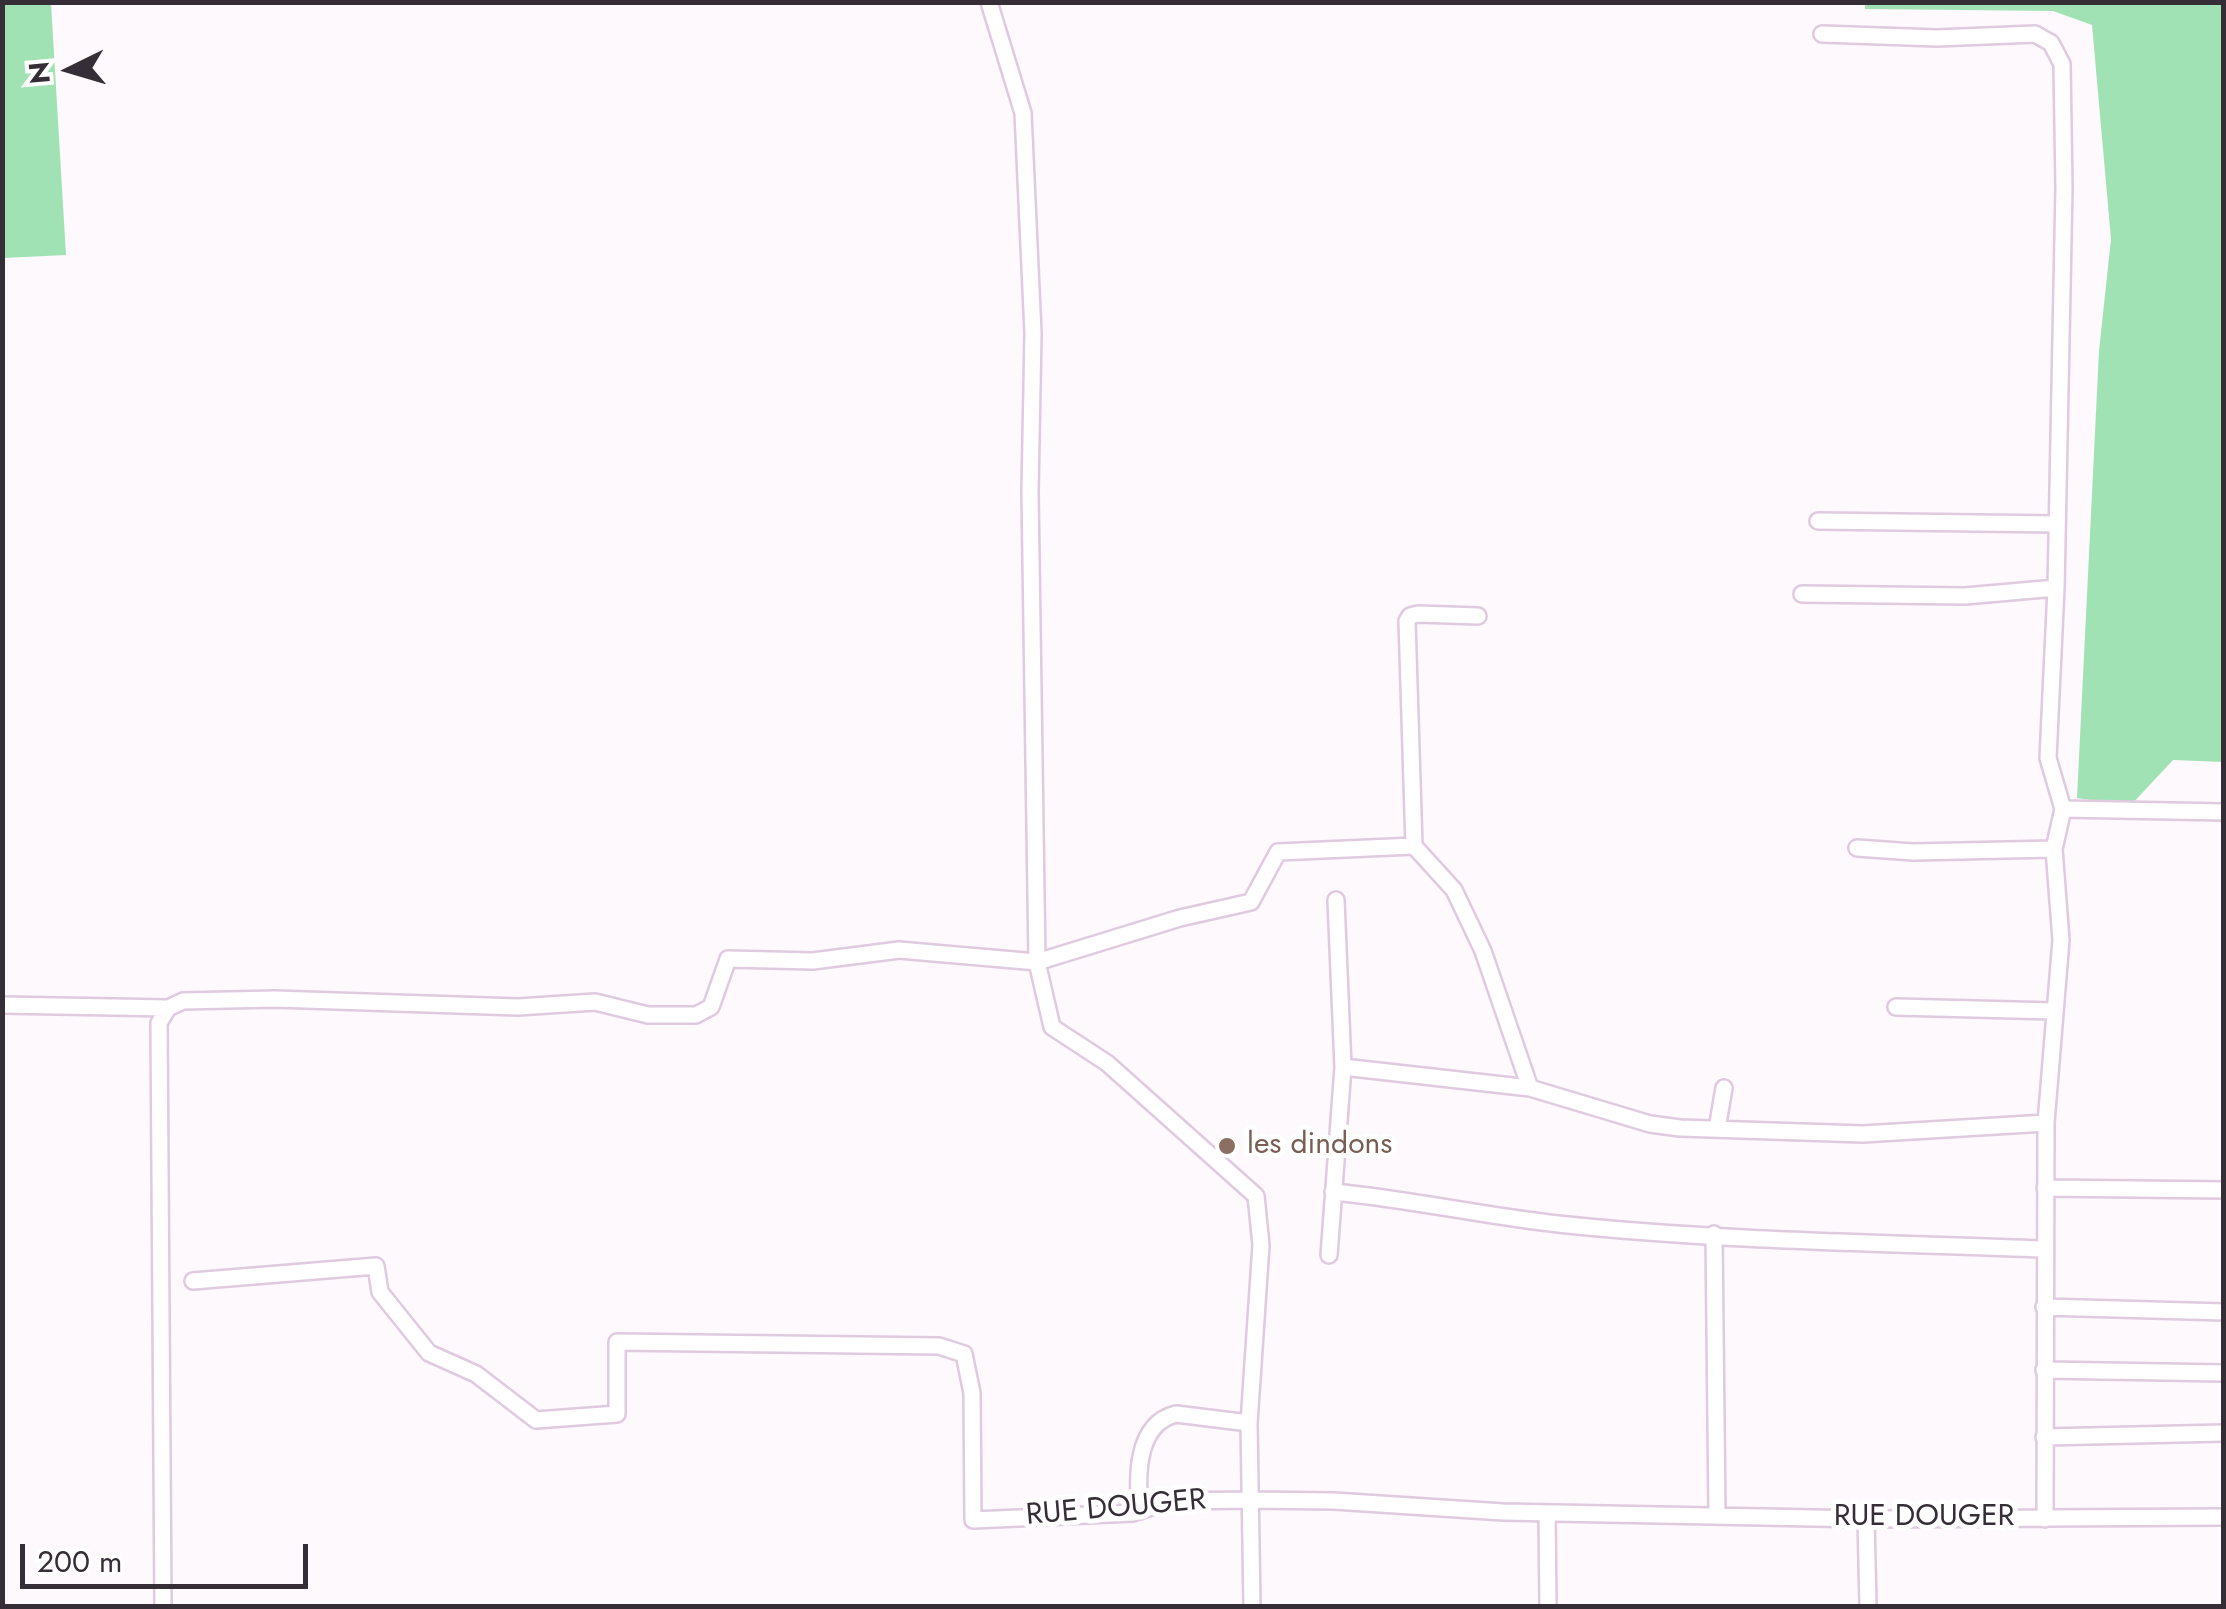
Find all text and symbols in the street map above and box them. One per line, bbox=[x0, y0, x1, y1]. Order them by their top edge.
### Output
north arrow bbox=[20, 20, 120, 120]
text: N bbox=[18, 60, 61, 86]
place label: les dindons bbox=[1247, 1128, 1392, 1164]
marker: les dindons bbox=[1216, 1135, 1238, 1157]
street label: RUE DOUGER bbox=[1025, 1483, 1207, 1535]
street label: RUE DOUGER bbox=[1834, 1500, 2014, 1536]
scale bar bbox=[25, 1524, 312, 1586]
text: 200 m bbox=[37, 1540, 122, 1583]

